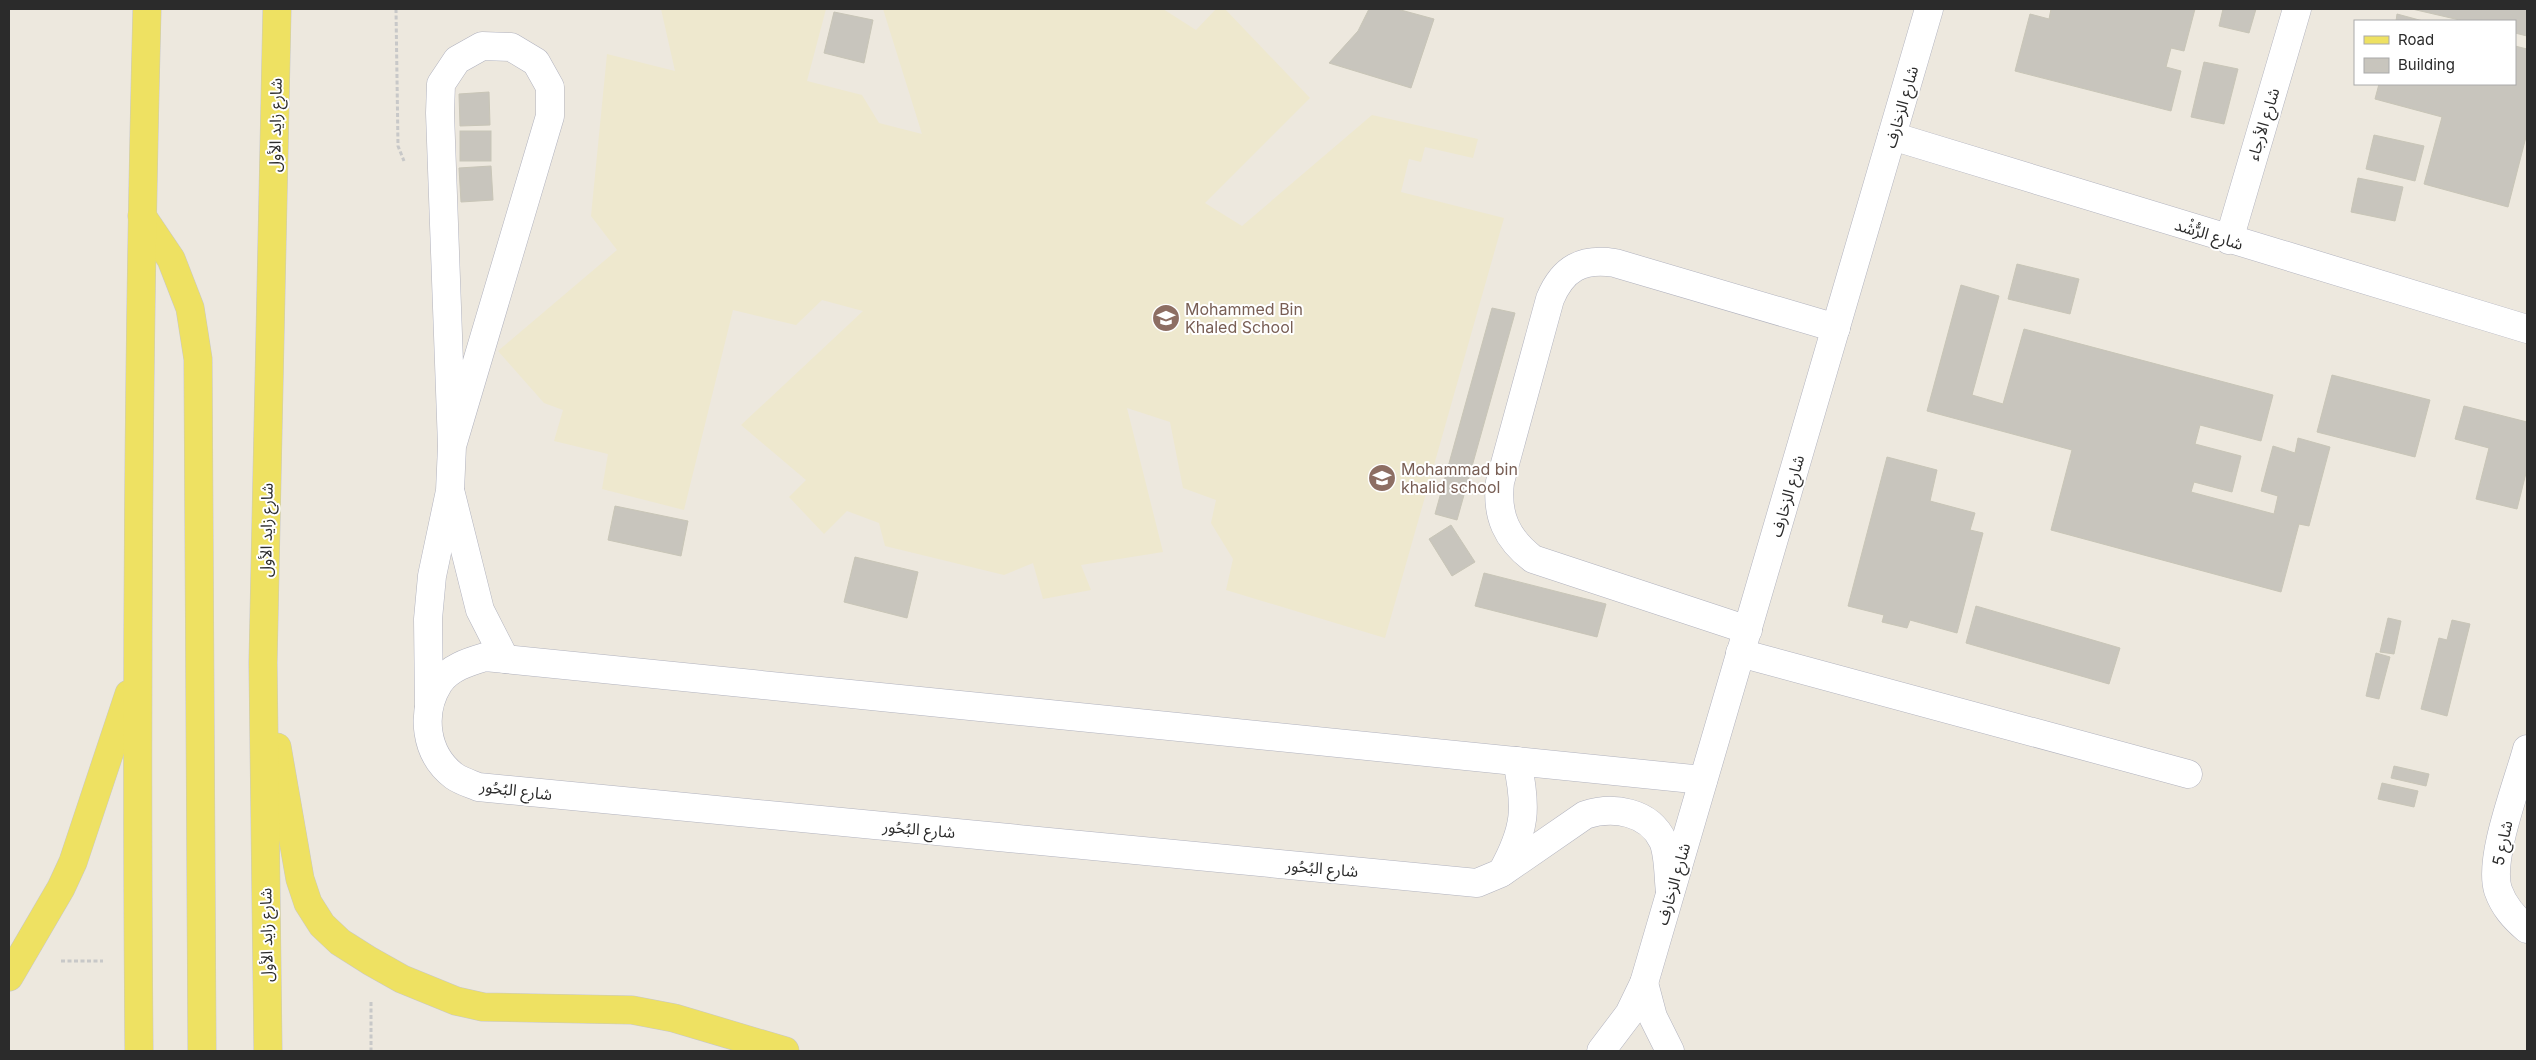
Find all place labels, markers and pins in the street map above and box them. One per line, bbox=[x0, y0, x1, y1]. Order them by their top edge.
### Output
place label: Mohammed Bin Khaled School bbox=[1185, 299, 1303, 337]
school or university icon: Mohammed Bin Khaled School bbox=[1151, 303, 1181, 333]
place label: Mohammad bin khalid school bbox=[1401, 459, 1518, 497]
school or university icon: Mohammad bin khalid school bbox=[1367, 463, 1397, 493]

